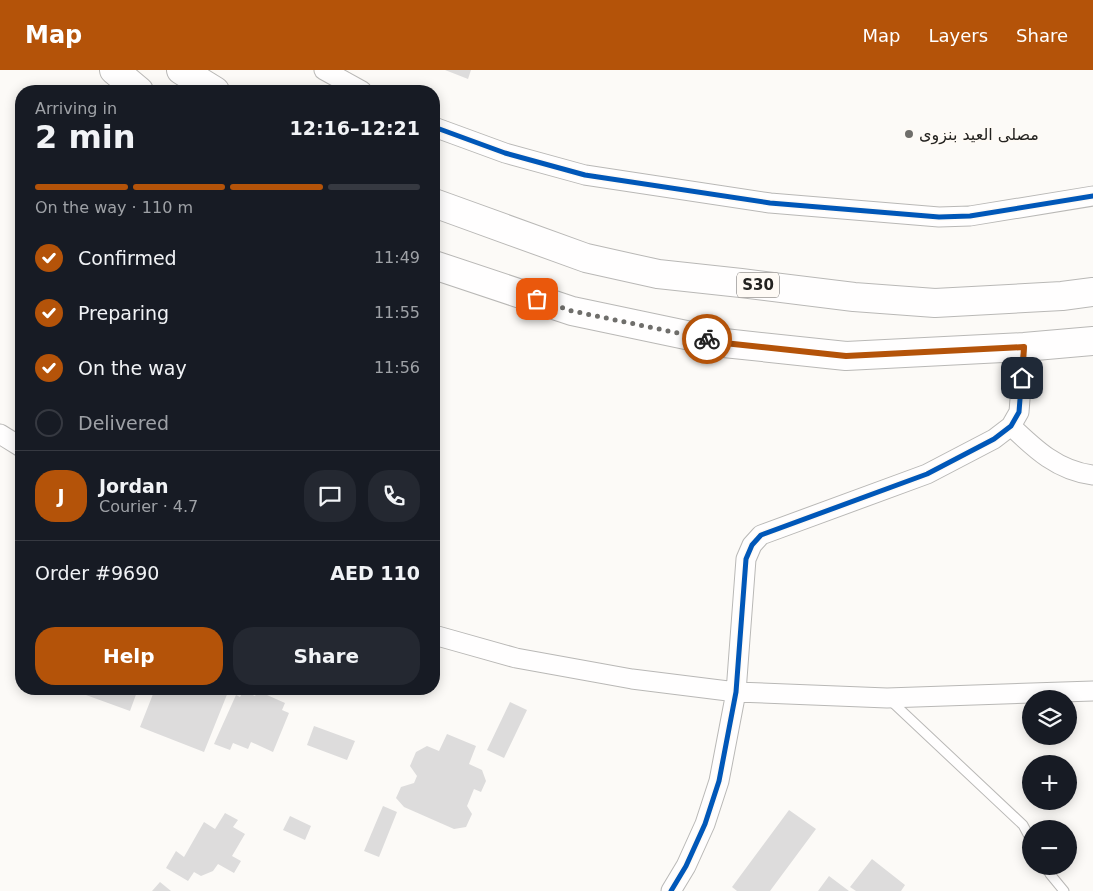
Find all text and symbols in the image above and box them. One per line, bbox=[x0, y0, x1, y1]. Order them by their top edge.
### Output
text: Map bbox=[25, 21, 82, 49]
text: Map bbox=[862, 25, 900, 46]
text: Layers bbox=[928, 25, 988, 46]
text: Share bbox=[1016, 25, 1068, 46]
text: Arriving in bbox=[35, 99, 117, 118]
text: 12:16–12:21 bbox=[290, 117, 420, 139]
text: 2 min bbox=[35, 118, 136, 156]
place label: مصلى العيد بنزوى bbox=[919, 125, 1039, 145]
marker: مصلى العيد بنزوى bbox=[903, 128, 915, 140]
text: On the way · 110 m bbox=[35, 198, 193, 217]
icon: check bbox=[35, 244, 63, 272]
text: Confirmed bbox=[78, 247, 177, 269]
text: 11:49 bbox=[374, 248, 420, 267]
road number: S30 bbox=[737, 272, 779, 298]
pin bbox=[516, 278, 558, 320]
icon: bag bbox=[523, 285, 551, 313]
icon: check bbox=[35, 299, 63, 327]
text: Preparing bbox=[78, 302, 169, 324]
text: 11:55 bbox=[374, 303, 420, 322]
courier bbox=[682, 314, 732, 364]
icon: bike bbox=[693, 325, 721, 353]
icon: check bbox=[35, 354, 63, 382]
text: On the way bbox=[78, 357, 187, 379]
pin bbox=[1001, 357, 1043, 399]
text: 11:56 bbox=[374, 358, 420, 377]
icon: home bbox=[1008, 364, 1036, 392]
text: Delivered bbox=[78, 412, 169, 434]
button: chat bbox=[304, 470, 356, 522]
button: phone bbox=[368, 470, 420, 522]
text: Jordan bbox=[99, 475, 168, 497]
text: J bbox=[57, 485, 65, 507]
text: Courier · 4.7 bbox=[99, 497, 198, 516]
text: Order #9690 bbox=[35, 562, 159, 584]
text: AED 110 bbox=[330, 562, 420, 584]
button: Help bbox=[35, 627, 223, 685]
button: Share bbox=[233, 627, 420, 685]
map controls bbox=[1022, 690, 1077, 875]
button: layers bbox=[1022, 690, 1077, 745]
button: + bbox=[1022, 755, 1077, 810]
button: − bbox=[1022, 820, 1077, 875]

